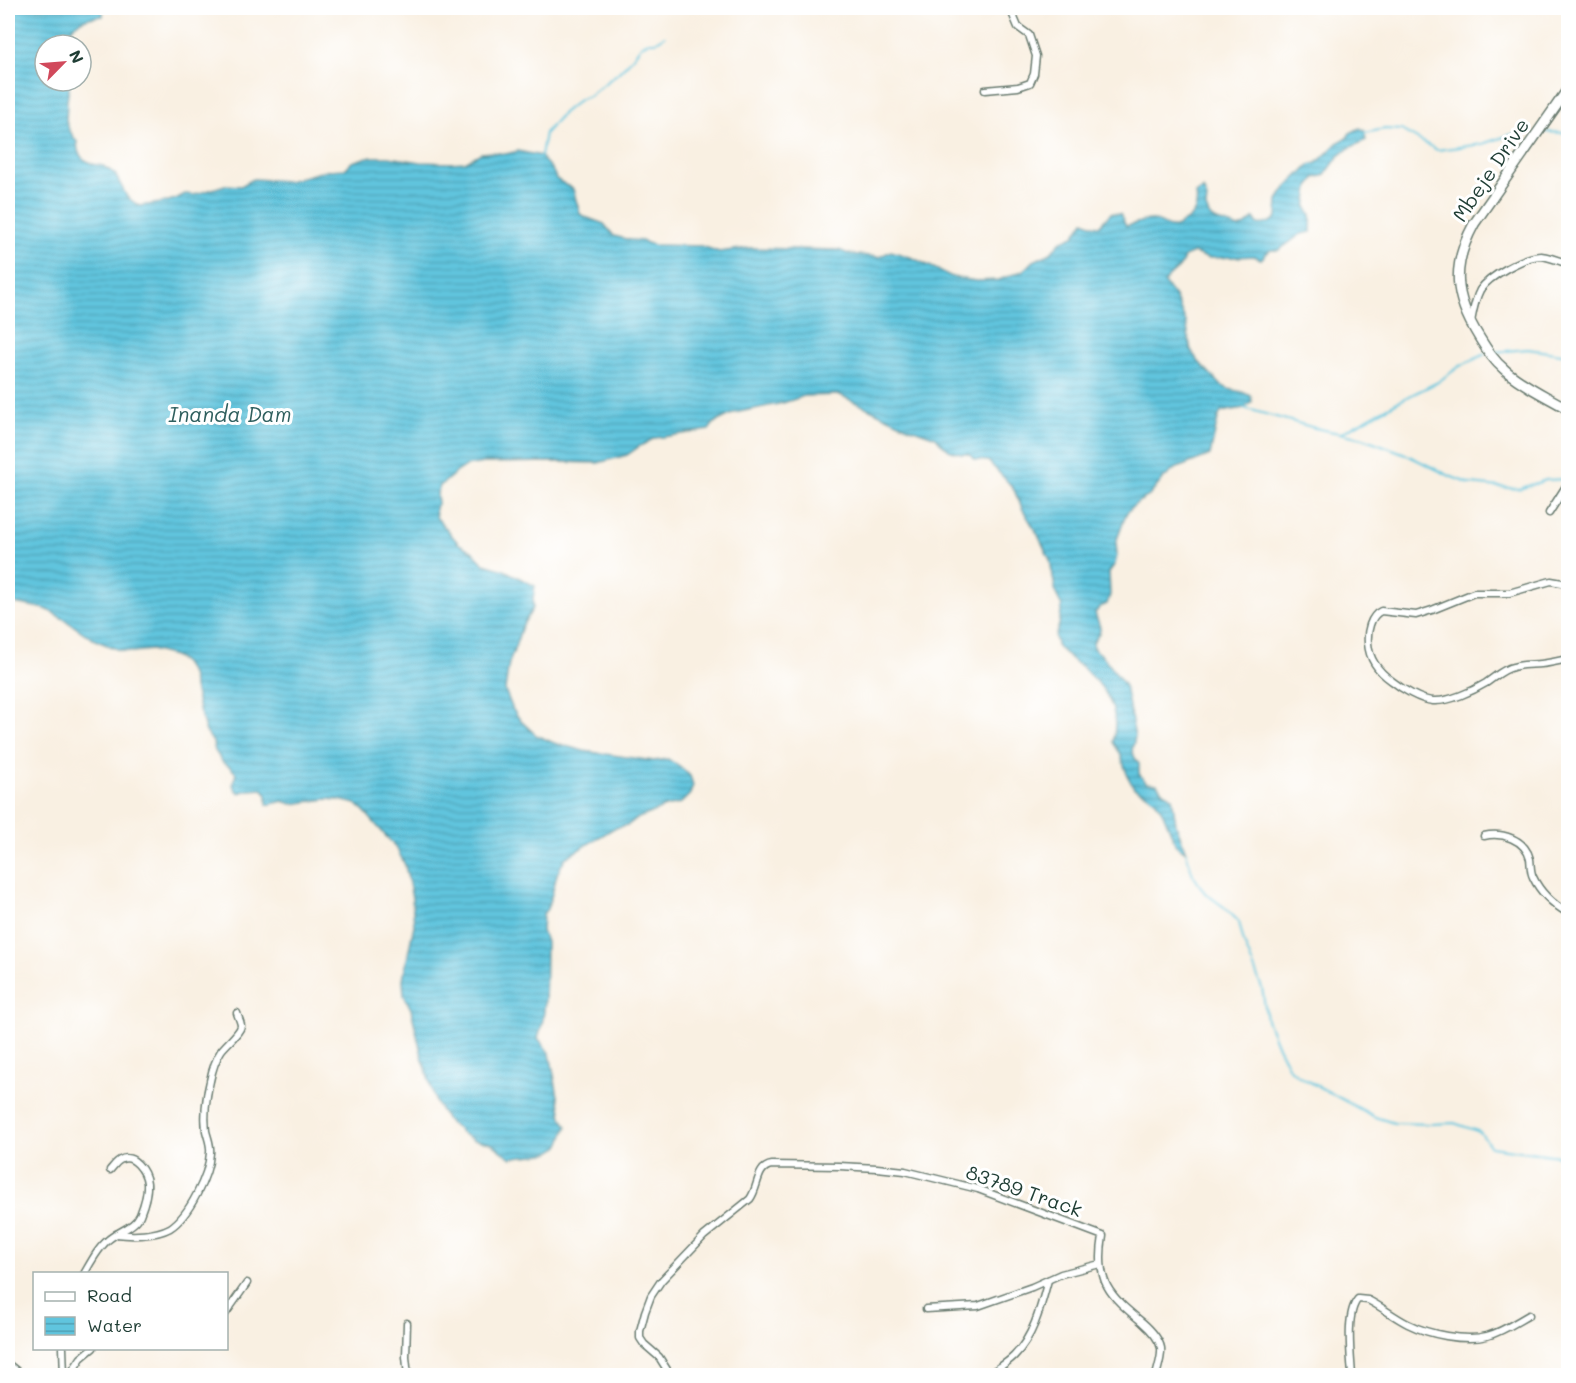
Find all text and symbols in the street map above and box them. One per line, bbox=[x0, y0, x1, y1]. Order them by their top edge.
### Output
north arrow bbox=[33, 33, 93, 93]
text: N bbox=[65, 47, 89, 66]
street label: Mbeje Drive bbox=[1446, 113, 1534, 226]
water label: Inanda Dam bbox=[169, 400, 291, 427]
street label: 83789 Track bbox=[963, 1158, 1086, 1222]
legend bbox=[33, 1272, 228, 1350]
text: Road bbox=[87, 1283, 132, 1307]
text: Water bbox=[87, 1313, 142, 1337]

